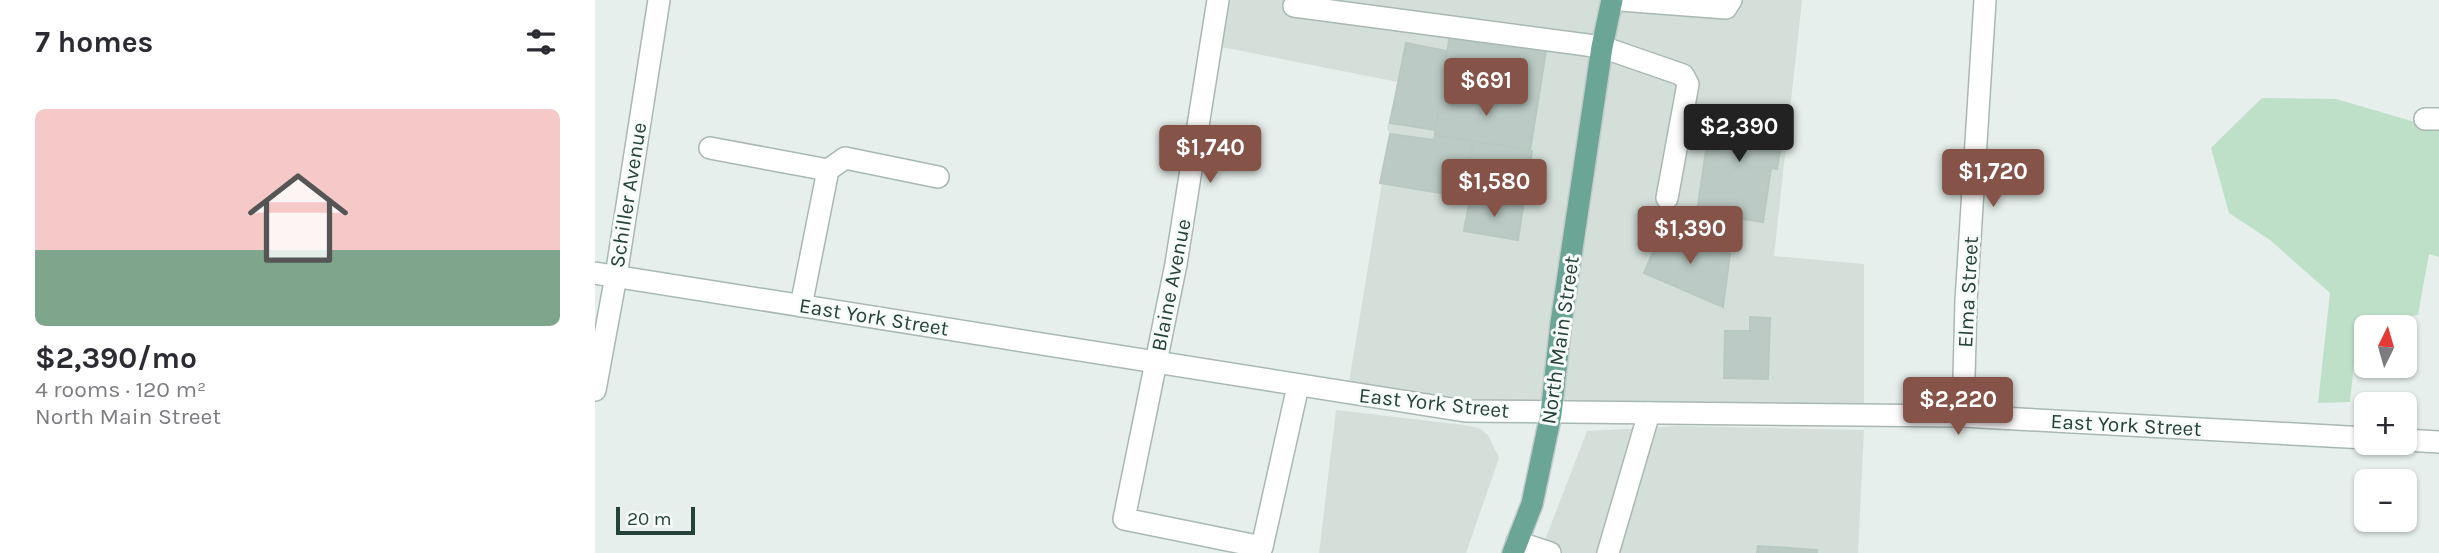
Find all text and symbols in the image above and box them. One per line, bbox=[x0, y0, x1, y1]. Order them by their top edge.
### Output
icon: filters bbox=[522, 23, 560, 61]
text: 7 homes bbox=[35, 24, 153, 60]
pin: $691 bbox=[1445, 58, 1527, 118]
text: $691 bbox=[1460, 67, 1512, 94]
pin: $2,390 bbox=[1682, 104, 1796, 164]
text: $2,390 bbox=[1700, 113, 1778, 140]
street label: Schiller Avenue bbox=[605, 121, 651, 269]
pin: $1,740 bbox=[1153, 125, 1267, 185]
text: $1,740 bbox=[1175, 134, 1245, 161]
pin: $1,720 bbox=[1936, 150, 2050, 209]
icon: home bbox=[235, 155, 361, 281]
text: $1,720 bbox=[1958, 158, 2028, 185]
pin: $1,580 bbox=[1437, 160, 1551, 219]
text: $1,580 bbox=[1458, 168, 1530, 195]
pin: $1,390 bbox=[1633, 206, 1747, 266]
text: $1,390 bbox=[1654, 215, 1726, 242]
street label: Blaine Avenue bbox=[1146, 217, 1196, 353]
street label: Elma Street bbox=[1953, 236, 1983, 348]
street label: North Main Street bbox=[1536, 254, 1584, 426]
street label: East York Street bbox=[798, 293, 951, 341]
north arrow bbox=[2354, 315, 2417, 378]
map controls bbox=[2354, 315, 2417, 532]
text: $2,390/mo bbox=[35, 340, 197, 376]
text: 4 rooms · 120 m² bbox=[35, 376, 206, 403]
pin: $2,220 bbox=[1901, 378, 2015, 437]
street label: East York Street bbox=[1358, 383, 1510, 423]
text: $2,220 bbox=[1919, 386, 1997, 413]
button: + bbox=[2354, 392, 2417, 455]
text: North Main Street bbox=[35, 403, 221, 430]
street label: East York Street bbox=[2050, 409, 2202, 441]
button: − bbox=[2354, 469, 2417, 532]
scale bar bbox=[616, 504, 695, 536]
text: 20 m bbox=[627, 508, 672, 530]

